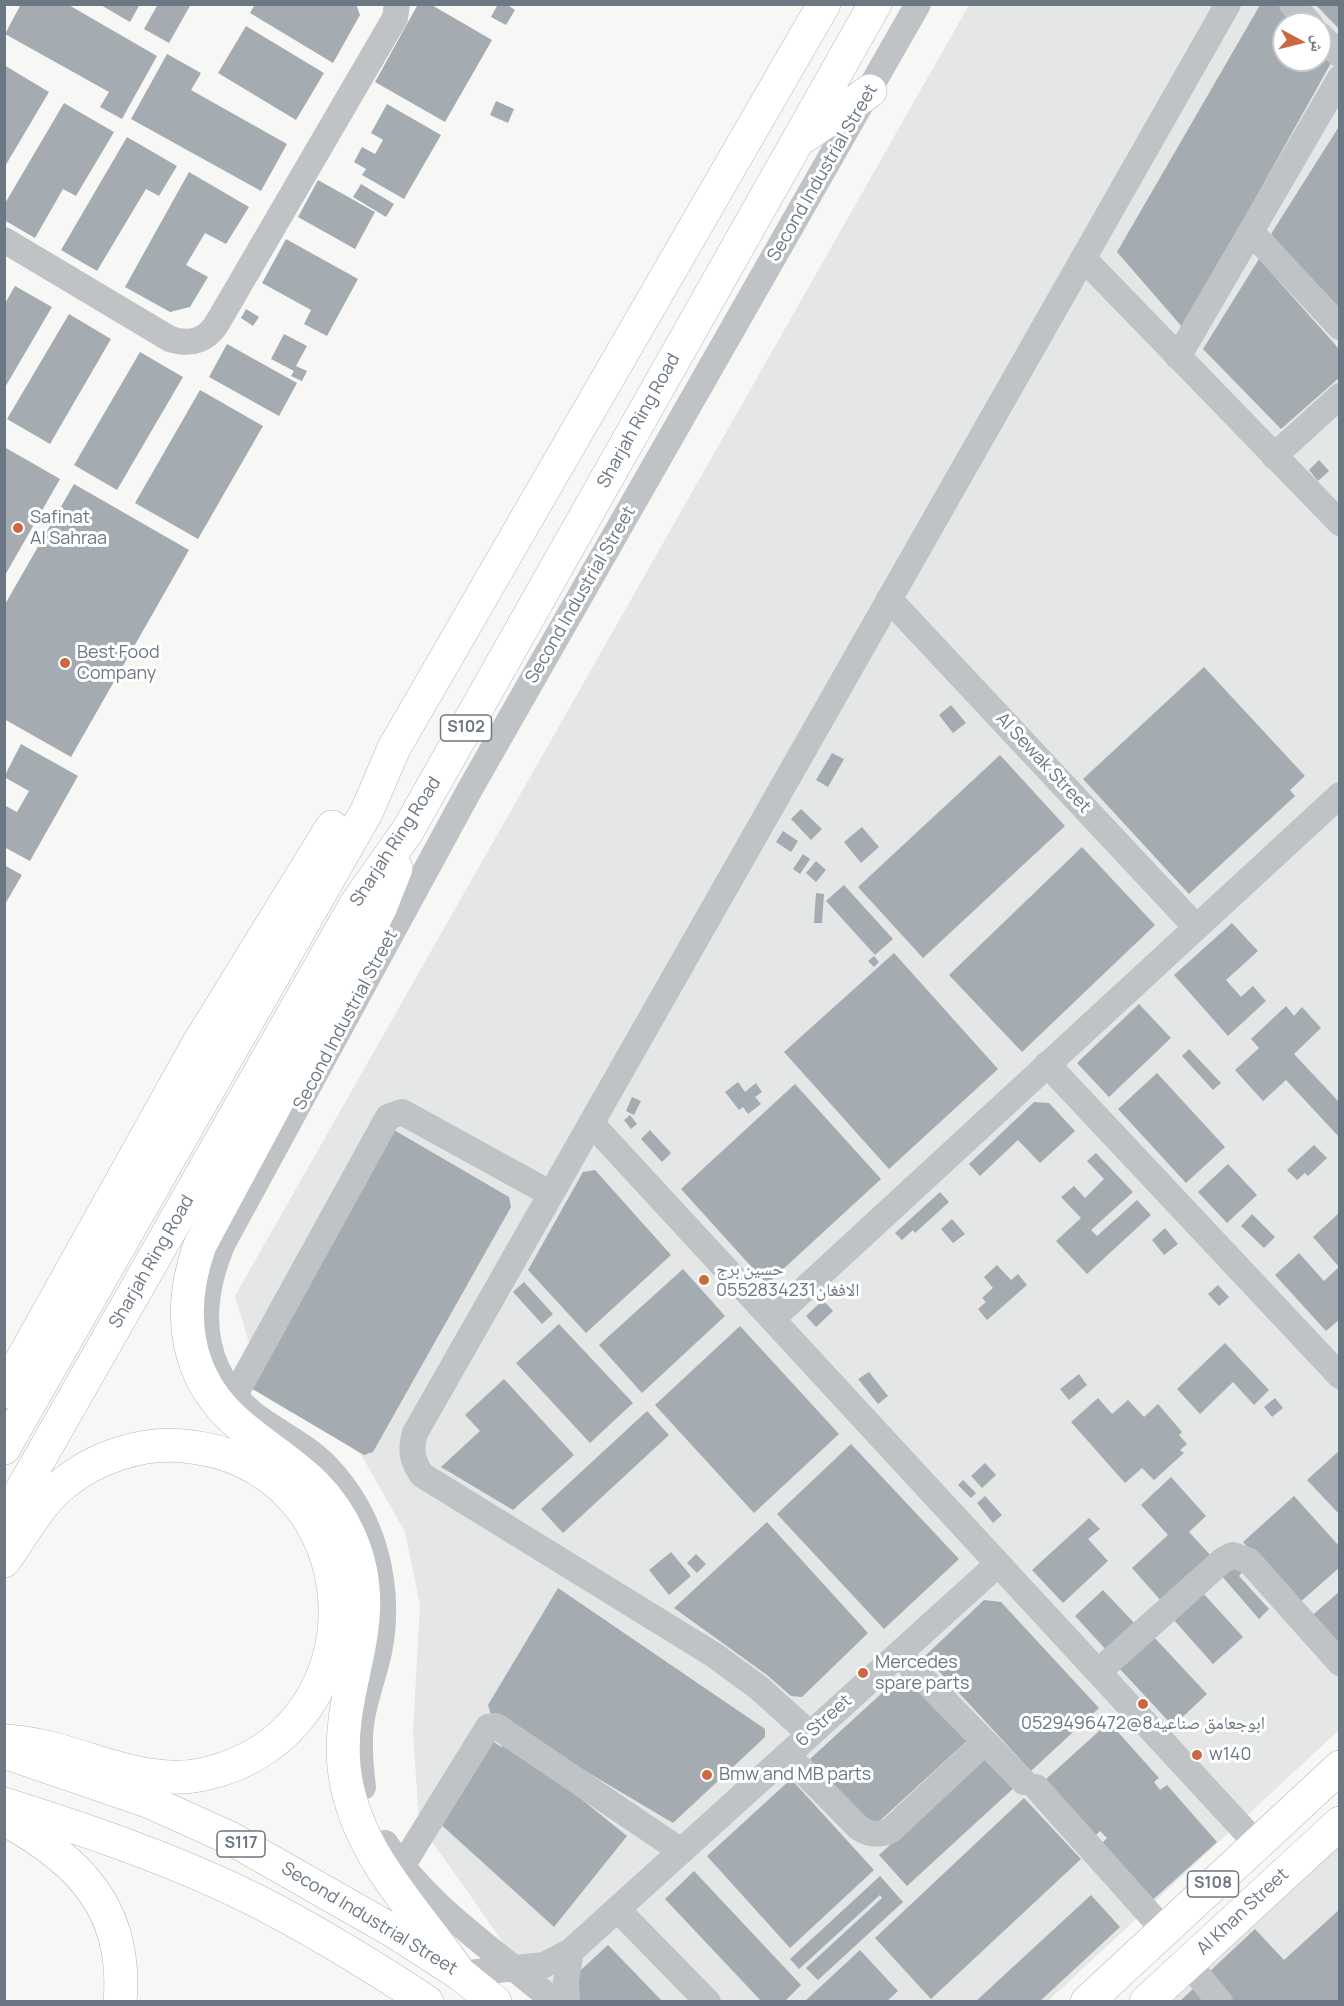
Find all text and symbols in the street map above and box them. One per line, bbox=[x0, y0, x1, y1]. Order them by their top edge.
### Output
north arrow bbox=[1272, 12, 1332, 72]
text: ش bbox=[1306, 34, 1330, 54]
street label: Second Industrial Street bbox=[763, 81, 883, 265]
street label: Sharjah Ring Road bbox=[593, 350, 685, 492]
street label: Second Industrial Street bbox=[521, 503, 641, 687]
place label: Safinat Al Sahraa bbox=[30, 507, 107, 550]
marker: Safinat Al Sahraa bbox=[11, 521, 25, 535]
place label: Best Food Company bbox=[77, 642, 160, 684]
marker: Best Food Company bbox=[58, 656, 72, 670]
street label: Al Sewak Street bbox=[991, 708, 1095, 818]
road number: S102 bbox=[440, 715, 492, 741]
street label: Sharjah Ring Road bbox=[346, 773, 446, 911]
street label: Second Industrial Street bbox=[289, 926, 403, 1114]
street label: Sharjah Ring Road bbox=[105, 1192, 199, 1332]
place label: حسين برج الافغان0552834231 bbox=[716, 1259, 859, 1302]
marker: حسين برج الافغان0552834231 bbox=[697, 1273, 711, 1287]
place label: Mercedes spare parts bbox=[875, 1652, 969, 1694]
marker: Mercedes spare parts bbox=[856, 1666, 870, 1680]
street label: 6 Street bbox=[792, 1690, 856, 1752]
marker: ابوجعامق صناعيه8@0529496472 bbox=[1136, 1697, 1150, 1711]
place label: ابوجعامق صناعيه8@0529496472 bbox=[1021, 1713, 1265, 1735]
place label: w140 bbox=[1209, 1744, 1251, 1766]
marker: w140 bbox=[1190, 1748, 1204, 1762]
place label: Bmw and MB parts bbox=[719, 1764, 871, 1786]
marker: Bmw and MB parts bbox=[700, 1768, 714, 1782]
road number: S117 bbox=[217, 1831, 265, 1857]
street label: Second Industrial Street bbox=[277, 1858, 461, 1980]
street label: Al Khan Street bbox=[1193, 1864, 1293, 1960]
road number: S108 bbox=[1188, 1871, 1238, 1897]

